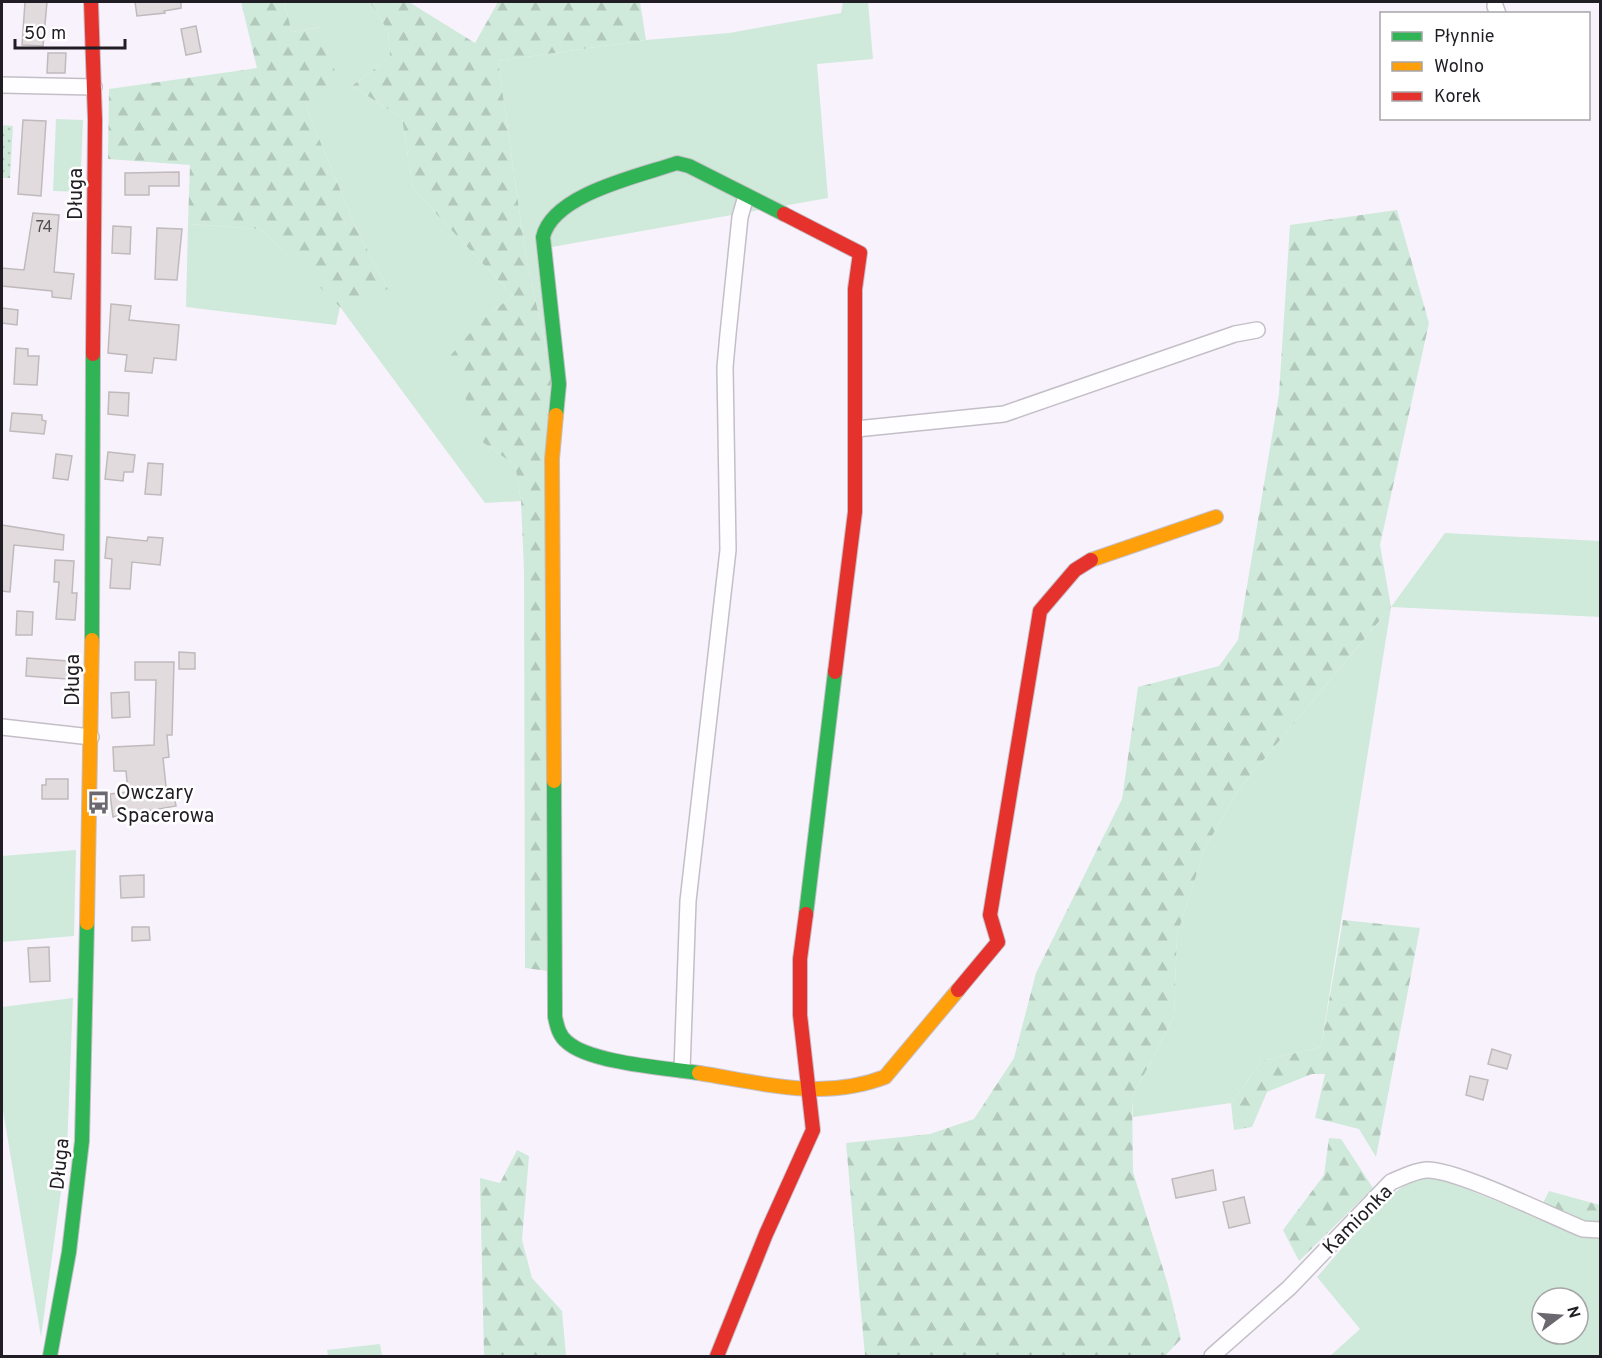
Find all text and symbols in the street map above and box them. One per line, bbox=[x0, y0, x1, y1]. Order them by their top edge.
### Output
scale bar bbox=[15, 12, 124, 50]
legend bbox=[1380, 12, 1590, 120]
text: 50 m bbox=[24, 23, 66, 46]
text: Płynnie bbox=[1434, 26, 1495, 49]
text: Wolno bbox=[1434, 56, 1484, 79]
text: Korek bbox=[1434, 86, 1481, 109]
street label: Długa bbox=[64, 168, 90, 220]
house number: 74 bbox=[36, 218, 52, 238]
street label: Długa bbox=[61, 654, 87, 706]
place label: Owczary Spacerowa bbox=[116, 781, 214, 830]
bus stop icon: Owczary Spacerowa bbox=[85, 790, 111, 816]
street label: Długa bbox=[45, 1137, 77, 1191]
street label: Kamionka bbox=[1318, 1180, 1399, 1261]
north arrow bbox=[1530, 1286, 1590, 1346]
text: N bbox=[1561, 1304, 1584, 1321]

